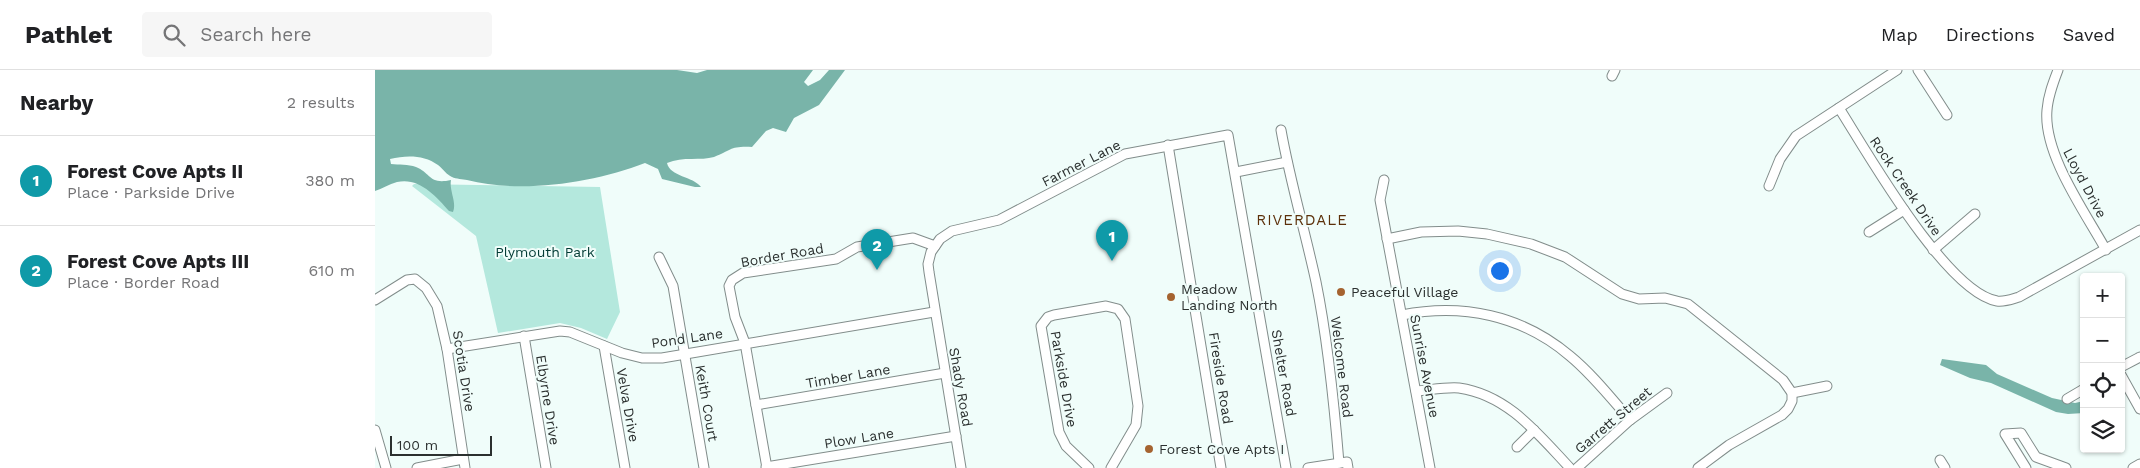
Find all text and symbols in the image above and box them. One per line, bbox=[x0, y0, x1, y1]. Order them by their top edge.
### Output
search box bbox=[142, 12, 492, 57]
text: Pathlet bbox=[25, 21, 112, 49]
icon: search bbox=[160, 21, 188, 49]
text: Search here bbox=[200, 23, 312, 46]
text: Map bbox=[1881, 24, 1918, 45]
text: Directions bbox=[1946, 24, 2035, 45]
text: Saved bbox=[2063, 24, 2115, 45]
text: Nearby bbox=[20, 90, 93, 115]
text: 2 results bbox=[287, 93, 355, 112]
street label: Rock Creek Drive bbox=[1867, 133, 1945, 239]
street label: Farmer Lane bbox=[1039, 136, 1123, 190]
street label: Lloyd Drive bbox=[2060, 145, 2110, 221]
text: Forest Cove Apts II bbox=[67, 160, 243, 183]
text: 1 bbox=[33, 171, 39, 190]
text: 380 m bbox=[305, 171, 355, 190]
text: Place · Parkside Drive bbox=[67, 183, 235, 202]
district label: RIVERDALE bbox=[1256, 211, 1348, 229]
pin: 1 bbox=[1096, 220, 1128, 261]
pin: 2 bbox=[861, 229, 893, 270]
street label: Border Road bbox=[739, 240, 825, 270]
park label: Plymouth Park bbox=[495, 244, 595, 260]
text: Forest Cove Apts III bbox=[67, 250, 249, 273]
your location bbox=[1487, 258, 1513, 284]
text: 2 bbox=[31, 261, 41, 280]
text: 610 m bbox=[308, 261, 355, 280]
text: Place · Border Road bbox=[67, 273, 220, 292]
map controls bbox=[2080, 273, 2125, 453]
button: + bbox=[2080, 273, 2125, 318]
place label: Meadow Landing North bbox=[1181, 281, 1278, 313]
place label: Peaceful Village bbox=[1351, 284, 1458, 300]
marker: Peaceful Village bbox=[1335, 286, 1347, 298]
marker: Meadow Landing North bbox=[1165, 291, 1177, 303]
street label: Sunrise Avenue bbox=[1407, 313, 1443, 419]
street label: Welcome Road bbox=[1328, 315, 1356, 419]
button: − bbox=[2080, 318, 2125, 363]
street label: Pond Lane bbox=[650, 325, 724, 351]
street label: Shelter Road bbox=[1268, 328, 1300, 418]
street label: Scotia Drive bbox=[450, 329, 478, 413]
street label: Parkside Drive bbox=[1048, 330, 1080, 428]
street label: Fireside Road bbox=[1206, 331, 1236, 425]
street label: Shady Road bbox=[946, 346, 976, 428]
street label: Elbyrne Drive bbox=[533, 354, 563, 446]
street label: Timber Lane bbox=[805, 361, 891, 391]
street label: Keith Court bbox=[692, 363, 722, 443]
button: locate bbox=[2080, 363, 2125, 408]
street label: Velva Drive bbox=[614, 367, 642, 443]
street label: Garrett Street bbox=[1572, 383, 1655, 457]
button: layers bbox=[2080, 408, 2125, 453]
street label: Plow Lane bbox=[823, 425, 895, 451]
scale bar bbox=[390, 433, 493, 456]
text: 100 m bbox=[397, 437, 438, 453]
place label: Forest Cove Apts I bbox=[1159, 441, 1284, 457]
marker: Forest Cove Apts I bbox=[1143, 443, 1155, 455]

